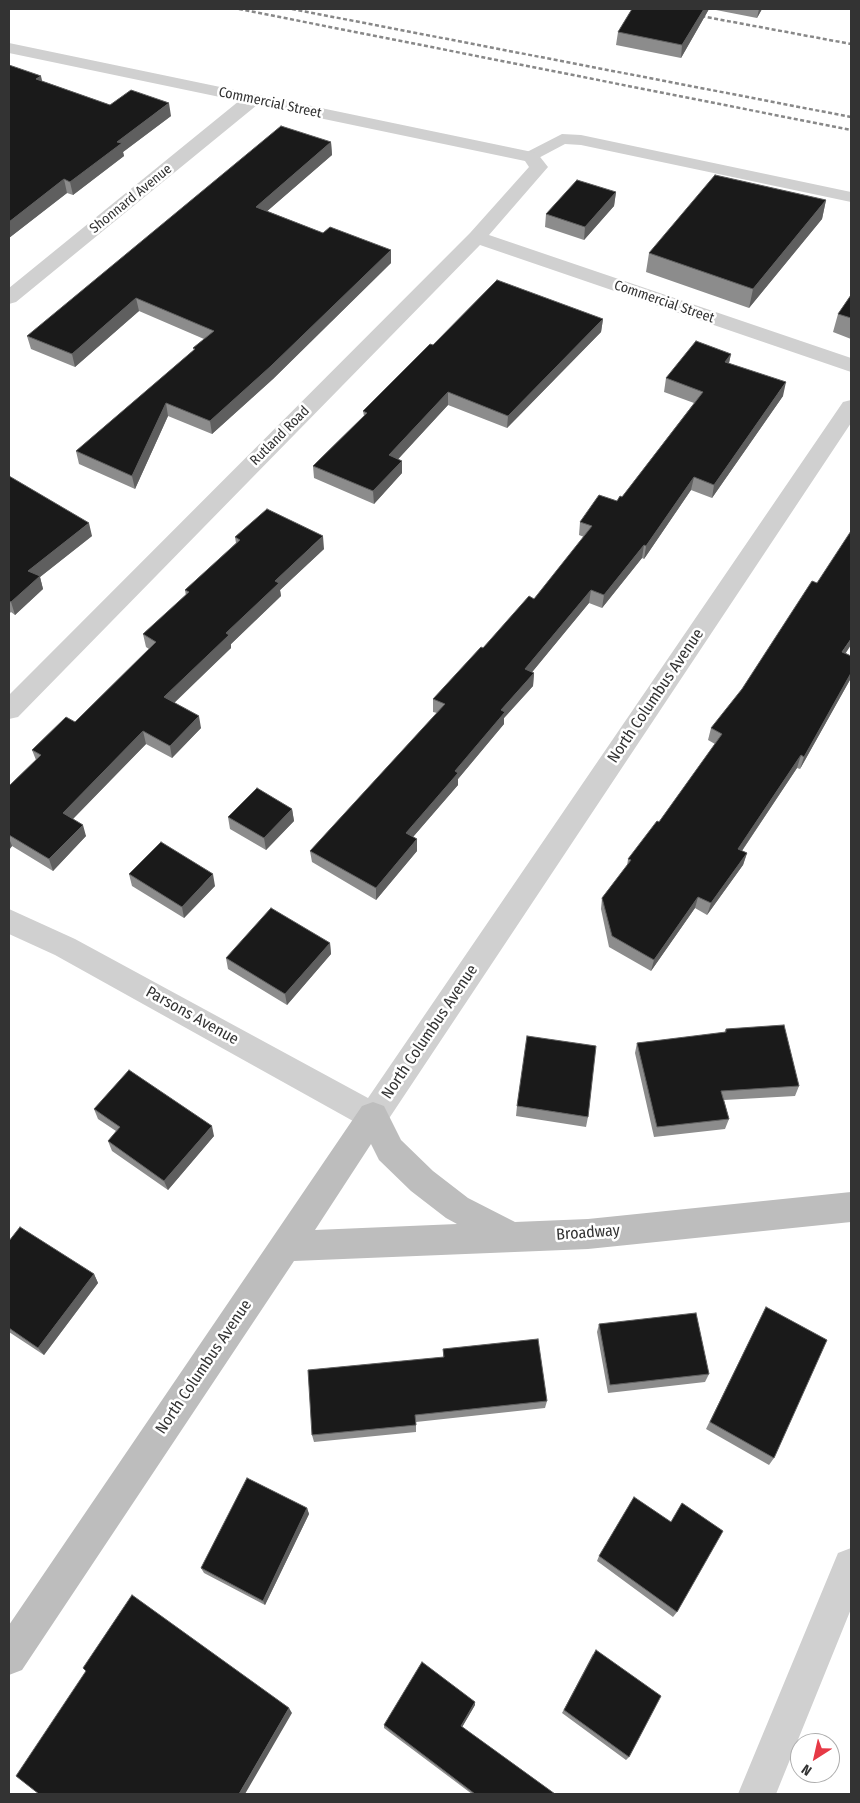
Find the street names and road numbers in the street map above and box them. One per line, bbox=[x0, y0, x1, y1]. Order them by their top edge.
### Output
street label: Commercial Street bbox=[217, 84, 323, 122]
street label: Shonnard Avenue bbox=[87, 161, 175, 237]
street label: Commercial Street bbox=[612, 277, 716, 327]
street label: Rutland Road bbox=[247, 403, 313, 469]
street label: North Columbus Avenue bbox=[604, 625, 708, 767]
street label: North Columbus Avenue bbox=[378, 961, 482, 1103]
street label: Parsons Avenue bbox=[142, 983, 242, 1049]
street label: Broadway bbox=[556, 1221, 620, 1245]
street label: North Columbus Avenue bbox=[152, 1296, 256, 1438]

